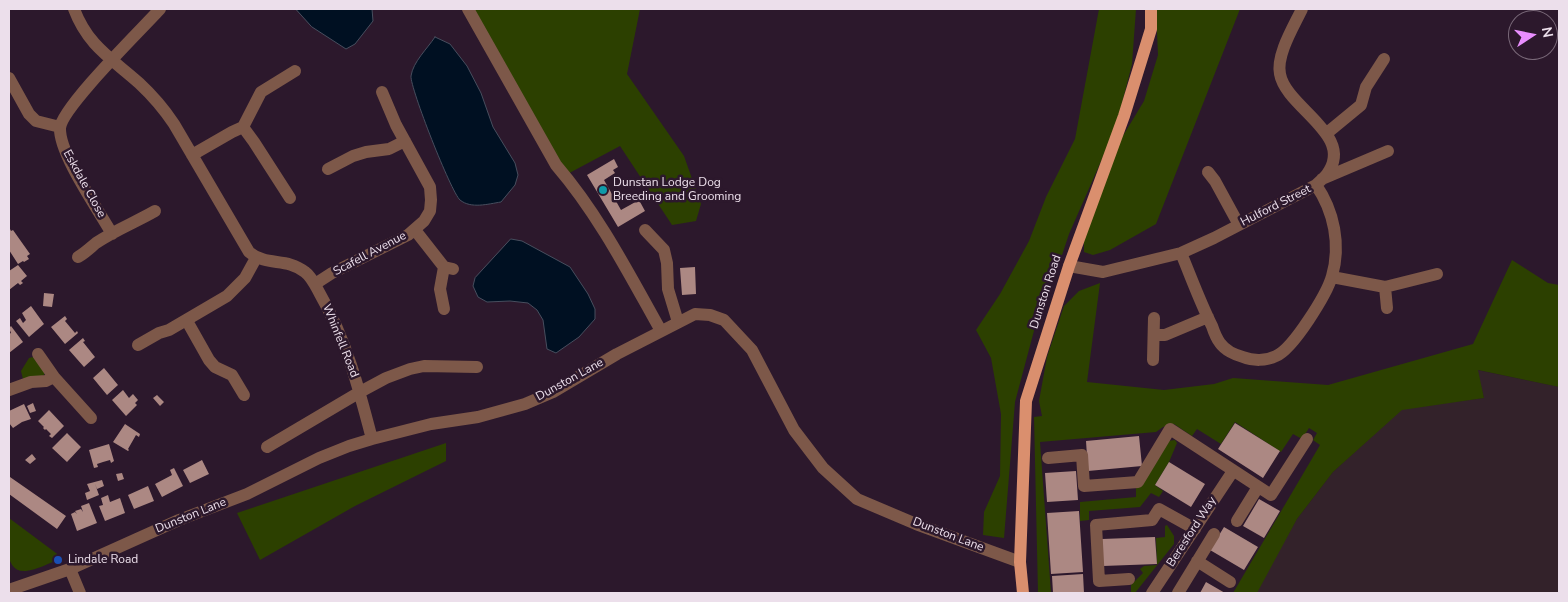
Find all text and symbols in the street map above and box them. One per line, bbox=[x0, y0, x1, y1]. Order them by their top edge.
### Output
north arrow bbox=[1508, 10, 1558, 60]
text: N bbox=[1537, 25, 1558, 39]
street label: Eskdale Close bbox=[59, 148, 109, 220]
place label: Dunstan Lodge Dog Breeding and Grooming bbox=[613, 176, 741, 204]
street label: Hulford Street bbox=[1238, 182, 1314, 230]
marker: Dunstan Lodge Dog Breeding and Grooming bbox=[597, 184, 609, 196]
street label: Scafell Avenue bbox=[331, 229, 409, 279]
street label: Dunston Road bbox=[1027, 253, 1065, 331]
street label: Whinfell Road bbox=[319, 302, 361, 380]
street label: Dunston Lane bbox=[534, 356, 606, 404]
street label: Beresford Way bbox=[1164, 494, 1220, 570]
street label: Dunston Lane bbox=[154, 495, 228, 537]
street label: Dunston Lane bbox=[910, 515, 986, 555]
place label: Lindale Road bbox=[68, 553, 138, 567]
marker: Lindale Road bbox=[52, 554, 64, 566]

